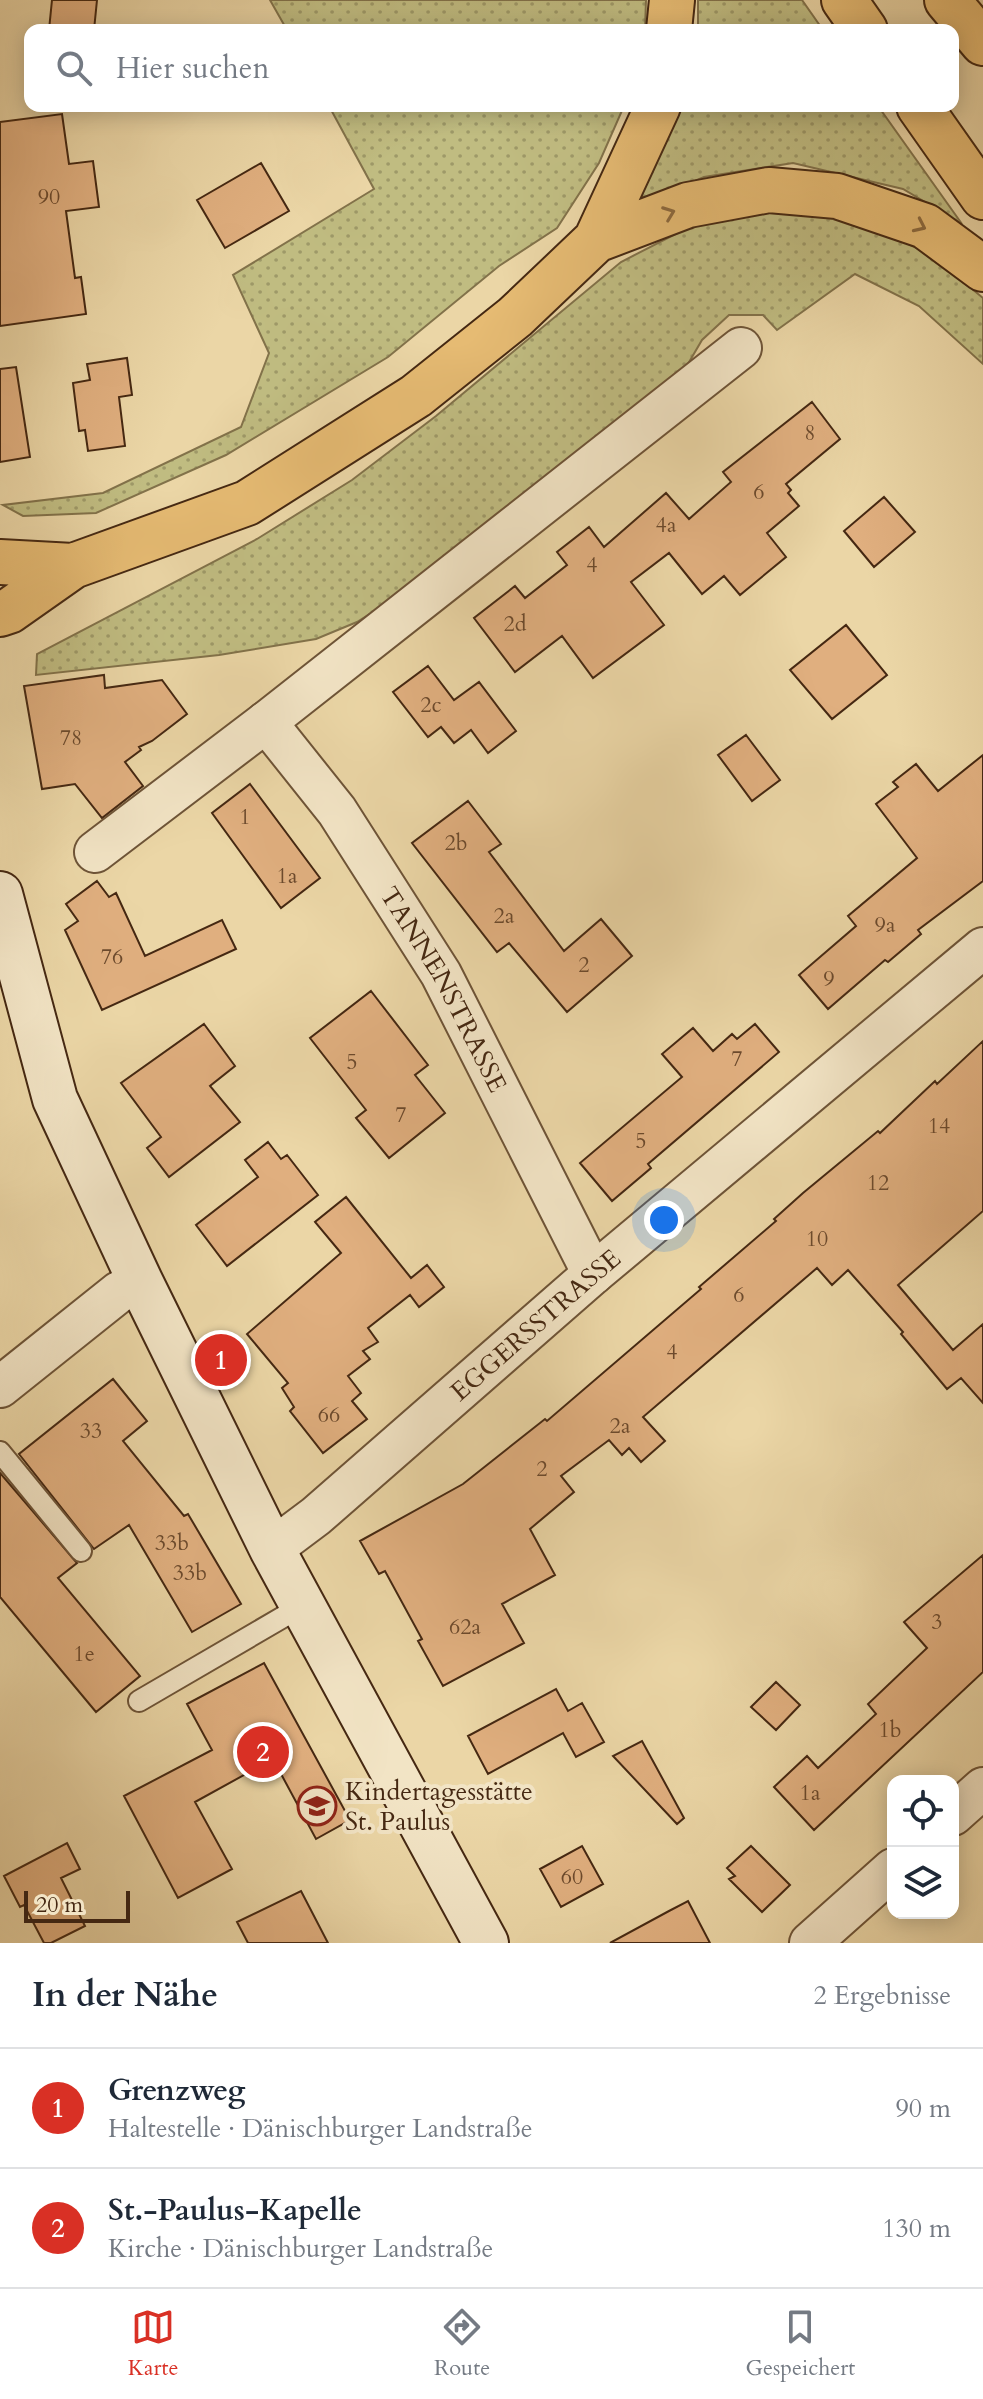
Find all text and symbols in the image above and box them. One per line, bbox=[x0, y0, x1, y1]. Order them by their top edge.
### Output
search box bbox=[24, 24, 959, 112]
icon: search bbox=[52, 46, 96, 90]
text: Hier suchen bbox=[116, 48, 269, 89]
house number: 90 bbox=[38, 182, 60, 212]
one-way arrow bbox=[661, 206, 675, 223]
one-way arrow bbox=[912, 216, 927, 232]
house number: 8 bbox=[804, 418, 816, 448]
house number: 6 bbox=[753, 477, 765, 507]
house number: 4a bbox=[656, 510, 677, 540]
house number: 4 bbox=[586, 550, 598, 580]
house number: 2d bbox=[504, 609, 527, 639]
house number: 2c bbox=[420, 690, 442, 720]
house number: 78 bbox=[60, 723, 82, 753]
house number: 1 bbox=[239, 802, 251, 832]
house number: 2b bbox=[444, 828, 468, 858]
house number: 1a bbox=[277, 861, 298, 891]
street label: TANNENSTRASSE bbox=[372, 880, 515, 1098]
house number: 2a bbox=[494, 901, 515, 931]
house number: 9a bbox=[875, 910, 896, 940]
house number: 76 bbox=[101, 942, 123, 972]
house number: 2 bbox=[578, 950, 590, 980]
house number: 9 bbox=[823, 964, 835, 994]
house number: 7 bbox=[731, 1044, 743, 1074]
house number: 5 bbox=[346, 1047, 358, 1077]
house number: 7 bbox=[395, 1100, 407, 1130]
house number: 14 bbox=[928, 1111, 950, 1141]
house number: 5 bbox=[635, 1126, 647, 1156]
house number: 12 bbox=[867, 1168, 889, 1198]
your location bbox=[644, 1200, 684, 1240]
house number: 10 bbox=[806, 1224, 828, 1254]
street label: EGGERSSTRASSE bbox=[443, 1241, 628, 1408]
house number: 6 bbox=[733, 1280, 745, 1310]
pin: 1 bbox=[195, 1330, 247, 1390]
house number: 4 bbox=[666, 1337, 678, 1367]
house number: 66 bbox=[318, 1400, 340, 1430]
house number: 2a bbox=[610, 1411, 631, 1441]
house number: 33 bbox=[80, 1416, 102, 1446]
house number: 2 bbox=[536, 1454, 548, 1484]
house number: 33b bbox=[155, 1528, 189, 1558]
house number: 33b bbox=[173, 1558, 207, 1588]
house number: 3 bbox=[931, 1607, 943, 1637]
house number: 62a bbox=[449, 1612, 482, 1642]
house number: 1e bbox=[73, 1639, 95, 1669]
house number: 1b bbox=[878, 1715, 902, 1745]
pin: 2 bbox=[237, 1722, 289, 1782]
place label: Kindertagesstätte St. Paulus bbox=[345, 1774, 533, 1839]
map controls bbox=[887, 1775, 959, 1919]
button: locate bbox=[887, 1775, 959, 1847]
house number: 1a bbox=[800, 1778, 821, 1808]
school or university icon: Kindertagesstätte St. Paulus bbox=[296, 1785, 338, 1827]
button: layers bbox=[887, 1847, 959, 1919]
house number: 60 bbox=[561, 1862, 583, 1892]
scale bar bbox=[24, 1887, 130, 1923]
text: 20 m bbox=[36, 1890, 83, 1920]
text: In der Nähe bbox=[32, 1972, 218, 2018]
text: 2 Ergebnisse bbox=[814, 1978, 951, 2013]
text: Grenzweg bbox=[108, 2070, 245, 2111]
text: 1 bbox=[51, 2091, 65, 2126]
text: 90 m bbox=[895, 2091, 951, 2126]
text: Haltestelle · Dänischburger Landstraße bbox=[108, 2111, 532, 2146]
text: St.-Paulus-Kapelle bbox=[108, 2190, 362, 2231]
text: 2 bbox=[51, 2211, 65, 2246]
text: 130 m bbox=[882, 2211, 951, 2246]
text: Kirche · Dänischburger Landstraße bbox=[108, 2231, 493, 2266]
tab: Karte bbox=[128, 2305, 179, 2383]
tab: Route bbox=[434, 2305, 490, 2383]
tab: Gespeichert bbox=[746, 2305, 855, 2383]

